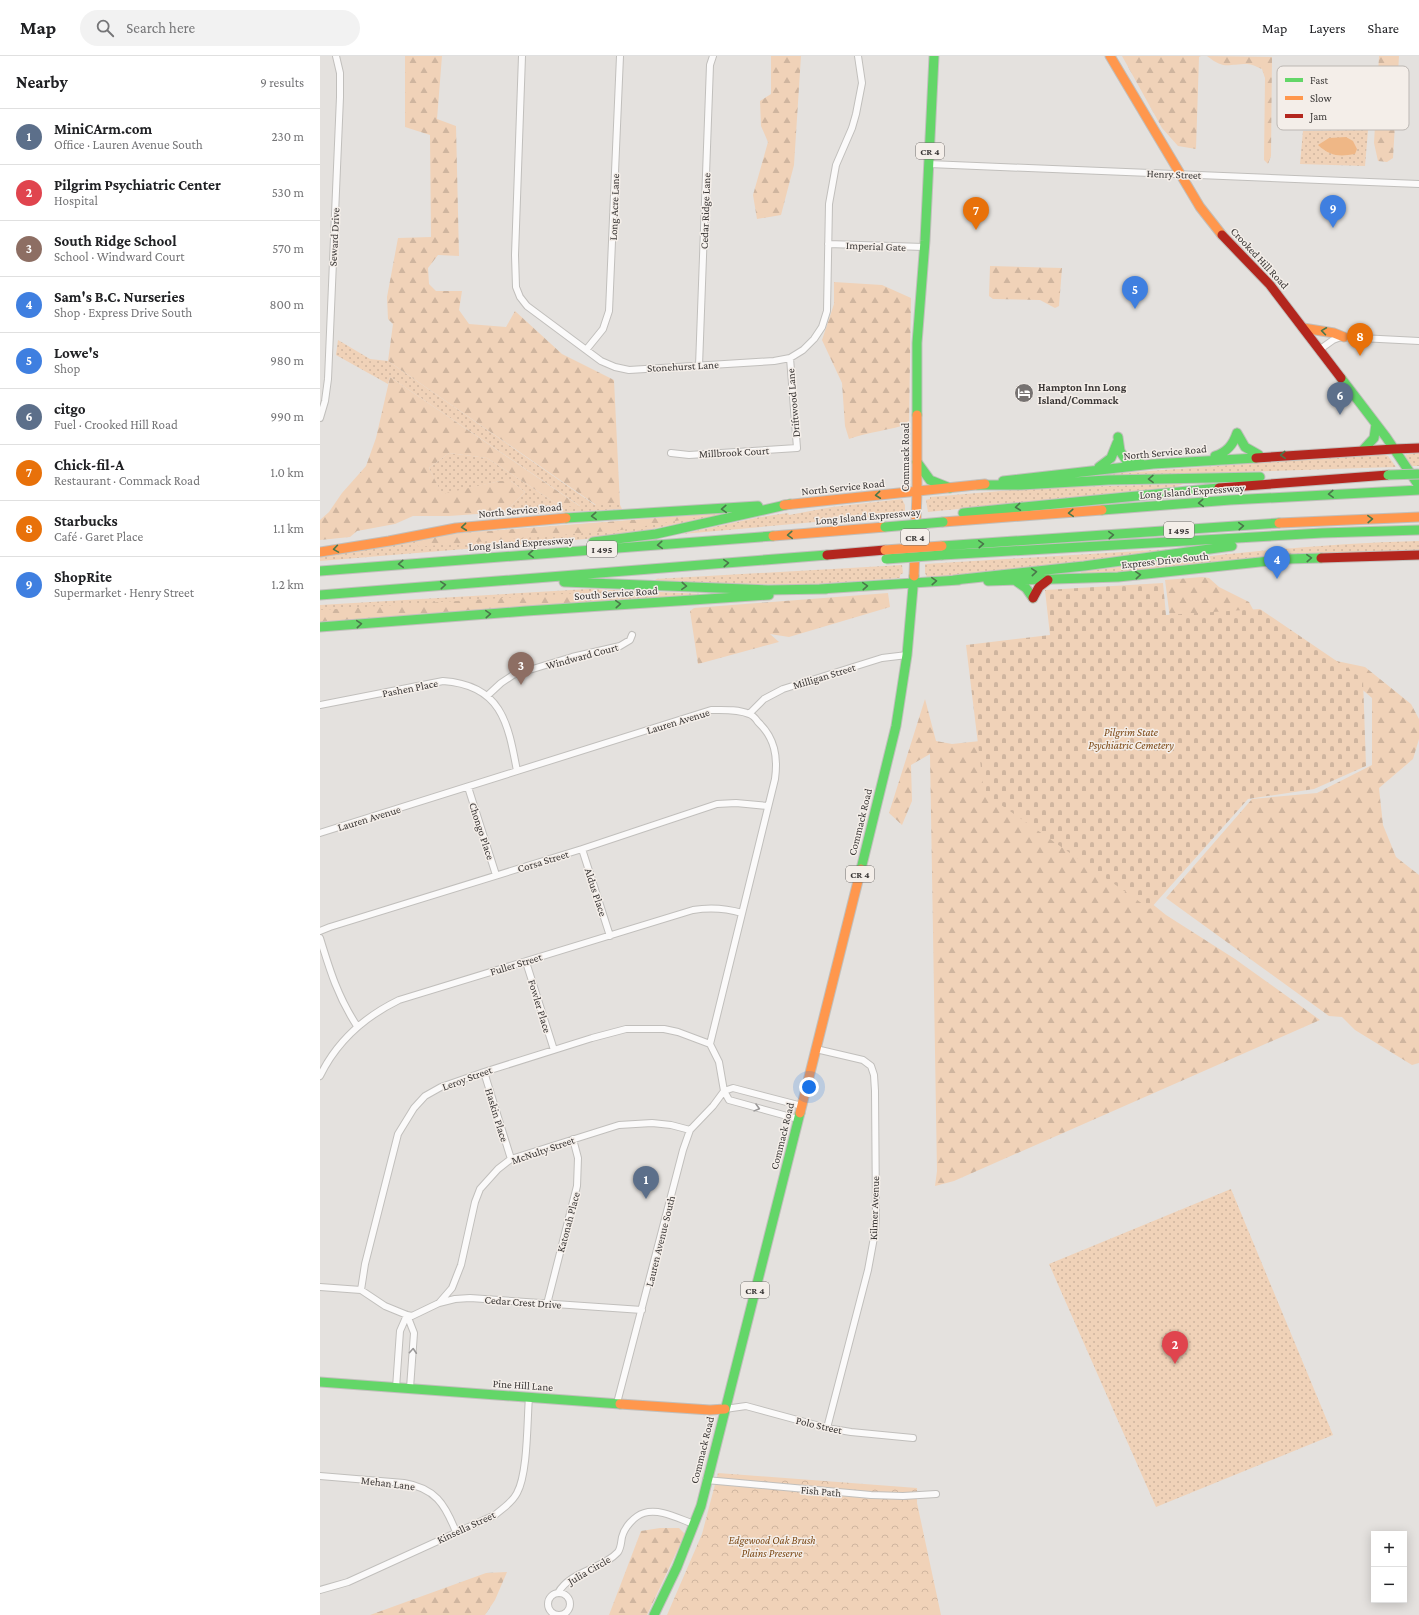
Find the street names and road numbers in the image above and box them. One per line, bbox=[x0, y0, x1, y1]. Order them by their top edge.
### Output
road number: CR 4 bbox=[916, 143, 944, 159]
street label: Henry Street bbox=[1146, 167, 1202, 182]
street label: Cedar Ridge Lane bbox=[698, 172, 713, 249]
street label: Long Acre Lane bbox=[607, 173, 622, 241]
street label: Seward Drive bbox=[326, 207, 342, 267]
street label: Crooked Hill Road bbox=[1229, 225, 1292, 291]
street label: Imperial Gate bbox=[846, 239, 906, 254]
street label: Stonehurst Lane bbox=[647, 358, 719, 374]
street label: Driftwood Lane bbox=[784, 368, 802, 438]
street label: Commack Road bbox=[899, 422, 911, 491]
street label: North Service Road bbox=[1123, 442, 1207, 462]
street label: Millbrook Court bbox=[698, 444, 770, 460]
street label: North Service Road bbox=[801, 477, 885, 497]
street label: Long Island Expressway bbox=[1139, 481, 1246, 502]
street label: North Service Road bbox=[478, 500, 562, 520]
street label: Long Island Expressway bbox=[815, 505, 922, 528]
road number: I 495 bbox=[1164, 522, 1194, 538]
road number: CR 4 bbox=[901, 529, 929, 545]
street label: Long Island Expressway bbox=[468, 533, 575, 554]
road number: I 495 bbox=[587, 541, 617, 557]
street label: Express Drive South bbox=[1121, 549, 1210, 572]
street label: South Service Road bbox=[574, 584, 658, 602]
street label: Windward Court bbox=[545, 640, 620, 671]
street label: Milligan Street bbox=[791, 661, 857, 692]
street label: Pashen Place bbox=[381, 677, 439, 699]
street label: Lauren Avenue bbox=[645, 706, 711, 736]
street label: Commack Road bbox=[846, 787, 874, 857]
street label: Chongo Place bbox=[466, 801, 497, 862]
street label: Lauren Avenue bbox=[336, 803, 402, 833]
street label: Corsa Street bbox=[516, 847, 570, 874]
street label: Aldus Place bbox=[583, 866, 609, 918]
road number: CR 4 bbox=[846, 866, 874, 882]
street label: Fuller Street bbox=[489, 950, 544, 978]
street label: Fowler Place bbox=[526, 978, 554, 1034]
street label: Leroy Street bbox=[440, 1063, 494, 1094]
street label: Haskin Place bbox=[483, 1087, 511, 1143]
street label: Commack Road bbox=[768, 1101, 796, 1171]
street label: McNulty Street bbox=[510, 1133, 577, 1167]
street label: Kilmer Avenue bbox=[867, 1176, 881, 1240]
street label: Katonah Place bbox=[554, 1190, 582, 1254]
street label: Lauren Avenue South bbox=[643, 1194, 677, 1288]
road number: CR 4 bbox=[741, 1282, 769, 1298]
street label: Cedar Crest Drive bbox=[484, 1293, 562, 1311]
street label: Pine Hill Lane bbox=[492, 1377, 554, 1393]
street label: Polo Street bbox=[795, 1414, 844, 1436]
street label: Commack Road bbox=[688, 1415, 716, 1485]
street label: Mehan Lane bbox=[360, 1474, 416, 1492]
street label: Fish Path bbox=[800, 1483, 842, 1499]
street label: Kinsella Street bbox=[435, 1508, 497, 1546]
street label: Julia Circle bbox=[565, 1553, 613, 1588]

